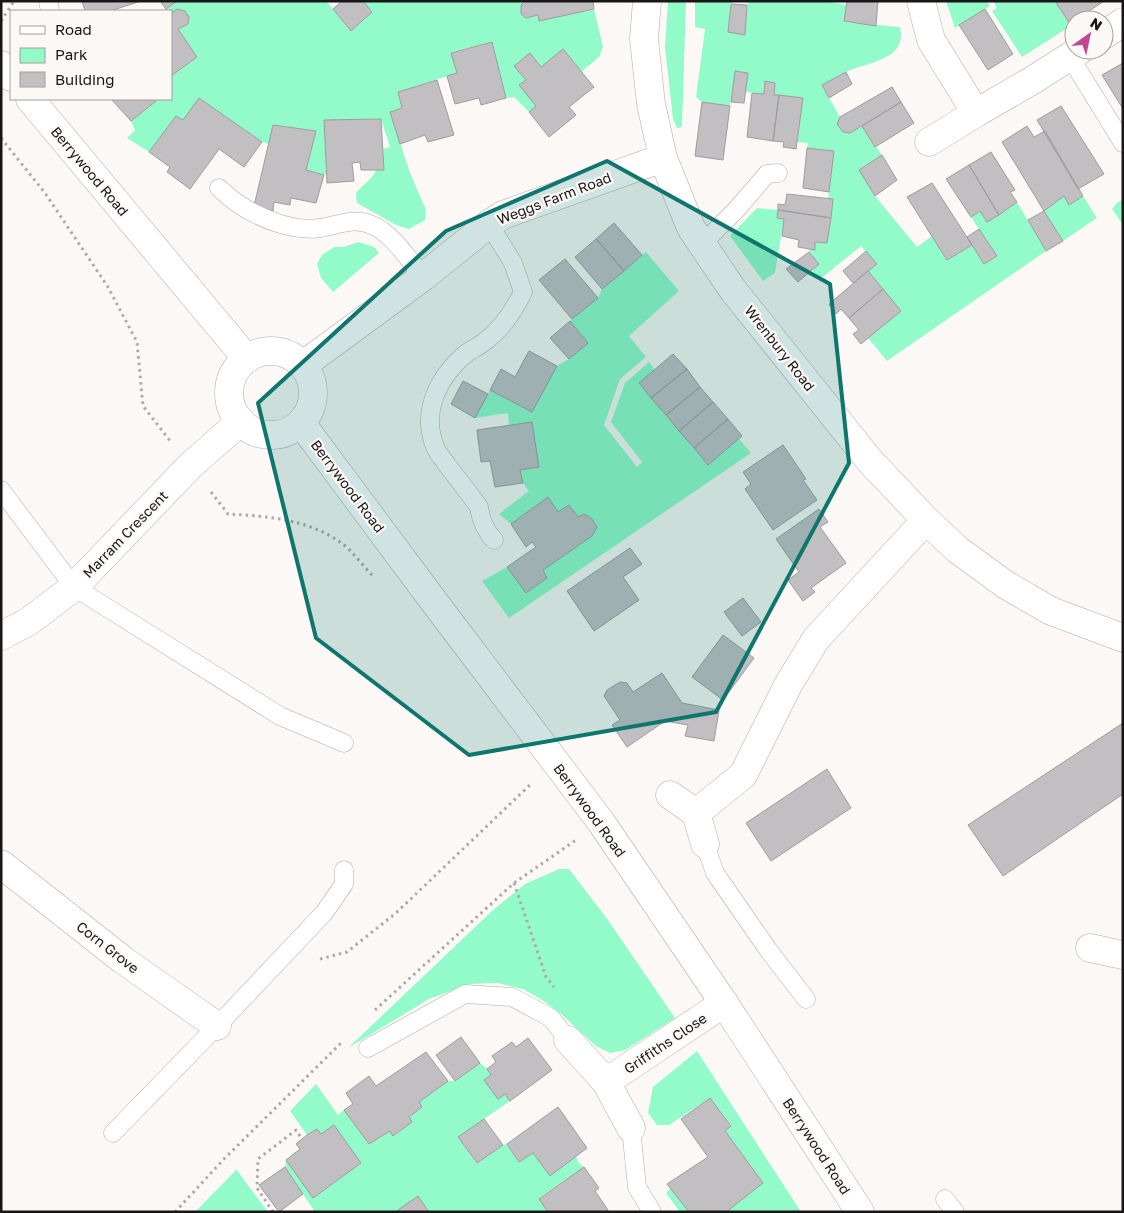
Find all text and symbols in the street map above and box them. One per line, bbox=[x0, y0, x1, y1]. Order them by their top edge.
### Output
legend bbox=[10, 10, 172, 100]
north arrow bbox=[1064, 10, 1114, 60]
text: N bbox=[1087, 14, 1105, 34]
text: Road bbox=[55, 20, 92, 38]
text: Park bbox=[55, 45, 88, 63]
text: Building bbox=[55, 70, 115, 88]
street label: Berrywood Road bbox=[48, 123, 132, 219]
street label: Weggs Farm Road bbox=[495, 168, 613, 228]
street label: Wrenbury Road bbox=[741, 302, 819, 394]
street label: Berrywood Road bbox=[308, 436, 388, 536]
street label: Marram Crescent bbox=[79, 487, 171, 581]
street label: Berrywood Road bbox=[550, 760, 630, 860]
street label: Corn Grove bbox=[73, 917, 143, 977]
street label: Griffiths Close bbox=[620, 1009, 710, 1077]
street label: Berrywood Road bbox=[780, 1095, 854, 1197]

